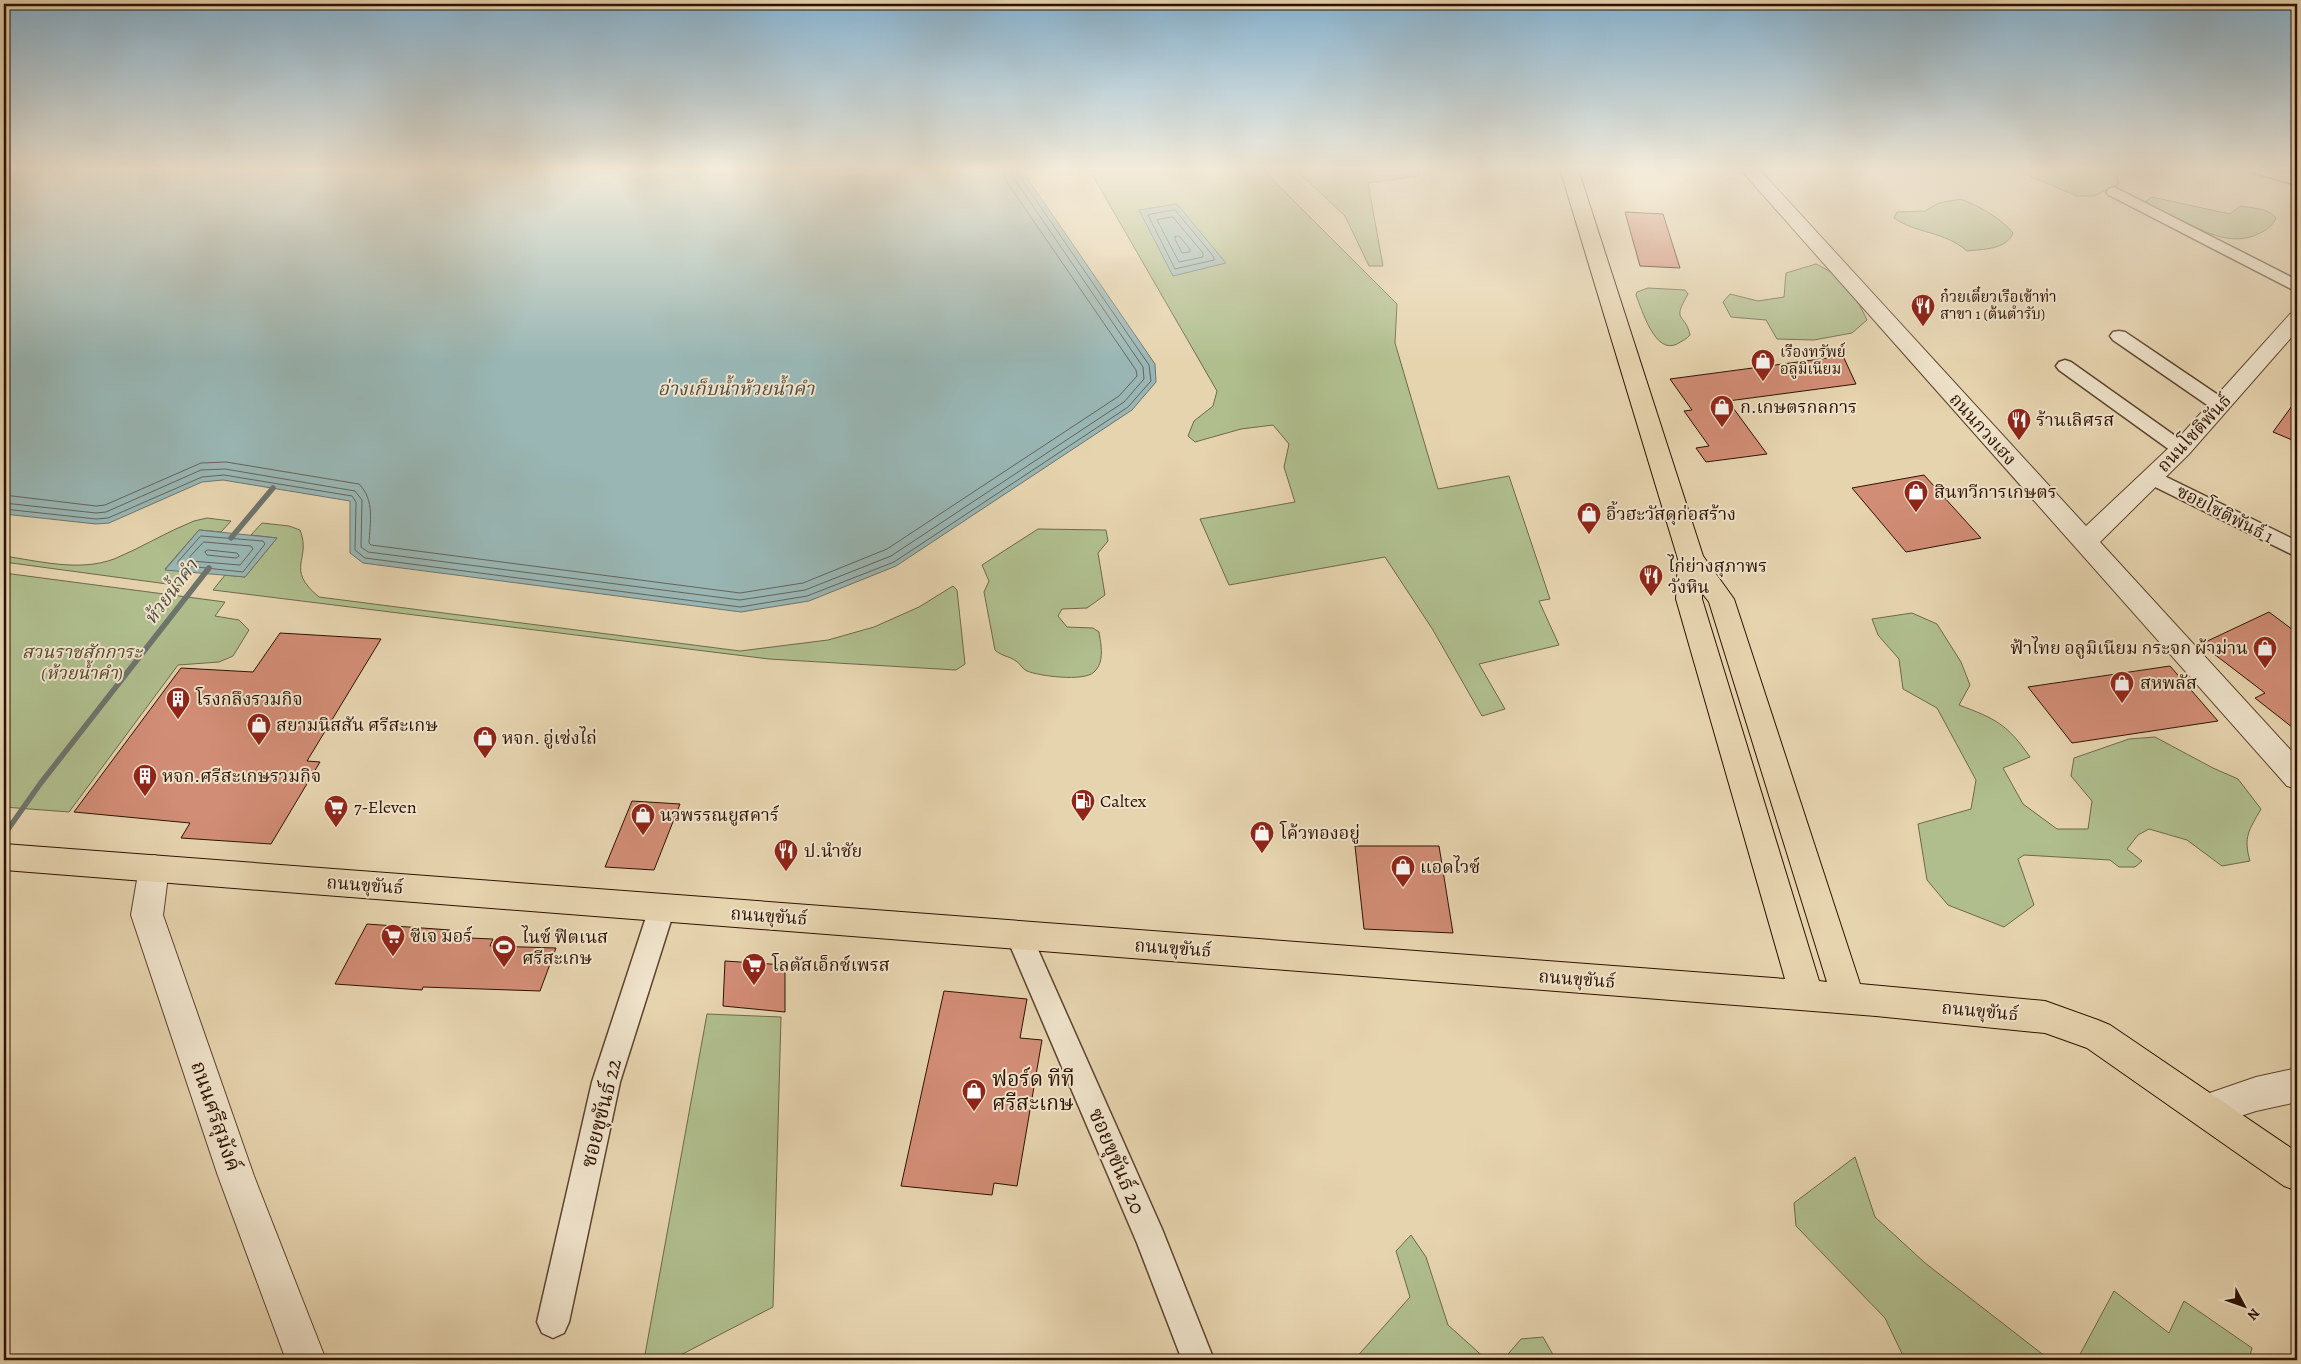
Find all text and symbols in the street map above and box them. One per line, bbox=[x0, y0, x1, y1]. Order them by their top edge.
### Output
place label: ก๋วยเตี๋ยวเรือเข้าท่า สาขา 1 (ต้นตำรับ) bbox=[1940, 286, 2057, 324]
restaurant icon: ก๋วยเตี๋ยวเรือเข้าท่า สาขา 1 (ต้นตำรับ) bbox=[1910, 293, 1936, 327]
place label: เรืองทรัพย์ อลูมิเนียม bbox=[1780, 342, 1846, 379]
shop icon: เรืองทรัพย์ อลูมิเนียม bbox=[1750, 348, 1776, 382]
water label: อ่างเก็บน้ำห้วยน้ำคำ bbox=[658, 374, 815, 402]
street label: ถนนกวงเฮง bbox=[1944, 388, 2022, 470]
street label: ถนนโชติพันธ์ bbox=[2151, 388, 2237, 477]
shop icon: ก.เกษตรกลการ bbox=[1709, 394, 1735, 428]
place label: ก.เกษตรกลการ bbox=[1740, 395, 1857, 419]
restaurant icon: ร้านเลิศรส bbox=[2006, 407, 2032, 441]
place label: ร้านเลิศรส bbox=[2036, 408, 2114, 432]
street label: ซอยโชติพันธ์ 1 bbox=[2172, 478, 2278, 549]
shop icon: สินทวีการเกษตร bbox=[1903, 479, 1929, 513]
place label: สินทวีการเกษตร bbox=[1934, 480, 2057, 504]
place label: อิ้วฮะวัสดุก่อสร้าง bbox=[1606, 500, 1736, 526]
shop icon: อิ้วฮะวัสดุก่อสร้าง bbox=[1576, 501, 1602, 535]
water label: ห้วยน้ำคำ bbox=[136, 552, 205, 630]
place label: ไก่ย่างสุภาพร วังหิน bbox=[1667, 554, 1767, 599]
restaurant icon: ไก่ย่างสุภาพร วังหิน bbox=[1638, 563, 1664, 597]
shop icon: ฟ้าไทย อลูมิเนียม กระจก ผ้าม่าน bbox=[2252, 635, 2278, 669]
place label: ฟ้าไทย อลูมิเนียม กระจก ผ้าม่าน bbox=[2010, 636, 2248, 660]
park label: สวนราชสักการะ (ห้วยน้ำคำ) bbox=[22, 640, 143, 685]
shop icon: สหพลัส bbox=[2109, 670, 2135, 704]
place label: สหพลัส bbox=[2140, 671, 2197, 695]
building icon: โรงกลึงรวมกิจ bbox=[165, 686, 191, 720]
place label: โรงกลึงรวมกิจ bbox=[195, 686, 303, 711]
shop icon: สยามนิสสัน ศรีสะเกษ bbox=[246, 712, 272, 746]
place label: สยามนิสสัน ศรีสะเกษ bbox=[276, 713, 438, 737]
shop icon: หจก. อู่เซ่งไถ่ bbox=[472, 725, 498, 759]
place label: หจก. อู่เซ่งไถ่ bbox=[502, 726, 597, 750]
building icon: หจก.ศรีสะเกษรวมกิจ bbox=[132, 763, 158, 797]
place label: หจก.ศรีสะเกษรวมกิจ bbox=[162, 764, 321, 788]
fuel station icon: Caltex bbox=[1070, 788, 1096, 822]
place label: Caltex bbox=[1100, 789, 1147, 813]
supermarket icon: 7-Eleven bbox=[323, 794, 349, 828]
place label: 7-Eleven bbox=[354, 795, 417, 819]
shop icon: นวพรรณยูสคาร์ bbox=[630, 802, 656, 836]
place label: นวพรรณยูสคาร์ bbox=[660, 803, 780, 827]
shop icon: โค้วทองอยู่ bbox=[1249, 820, 1275, 854]
place label: โค้วทองอยู่ bbox=[1279, 820, 1360, 845]
restaurant icon: ป.นำชัย bbox=[773, 838, 799, 872]
place label: ป.นำชัย bbox=[804, 839, 862, 863]
shop icon: แอดไวซ์ bbox=[1390, 854, 1416, 888]
place label: แอดไวซ์ bbox=[1420, 855, 1480, 879]
street label: ถนนขุขันธ์ bbox=[326, 870, 405, 900]
street label: ถนนขุขันธ์ bbox=[730, 901, 809, 931]
supermarket icon: ซีเจ มอร์ bbox=[380, 923, 406, 957]
place label: ซีเจ มอร์ bbox=[410, 924, 473, 948]
place label: ไนซ์ ฟิตเนส ศรีสะเกษ bbox=[521, 925, 608, 970]
street label: ถนนขุขันธ์ bbox=[1134, 933, 1213, 963]
sports icon: ไนซ์ ฟิตเนส ศรีสะเกษ bbox=[491, 934, 517, 968]
supermarket icon: โลตัสเอ็กซ์เพรส bbox=[741, 952, 767, 986]
place label: โลตัสเอ็กซ์เพรส bbox=[771, 952, 890, 977]
street label: ถนนขุขันธ์ bbox=[1538, 964, 1617, 994]
street label: ถนนขุขันธ์ bbox=[1940, 996, 2020, 1026]
street label: ซอยขุขันธ์ 22 bbox=[574, 1056, 628, 1170]
street label: ถนนศรีสุมังค์ bbox=[184, 1057, 248, 1175]
place label: ฟอร์ด ทีที ศรีสะเกษ bbox=[992, 1065, 1075, 1117]
shop icon: ฟอร์ด ทีที ศรีสะเกษ bbox=[961, 1078, 987, 1112]
street label: ซอยขุขันธ์ 20 bbox=[1082, 1104, 1152, 1218]
north arrow bbox=[2218, 1282, 2268, 1332]
text: N bbox=[2243, 1304, 2264, 1324]

